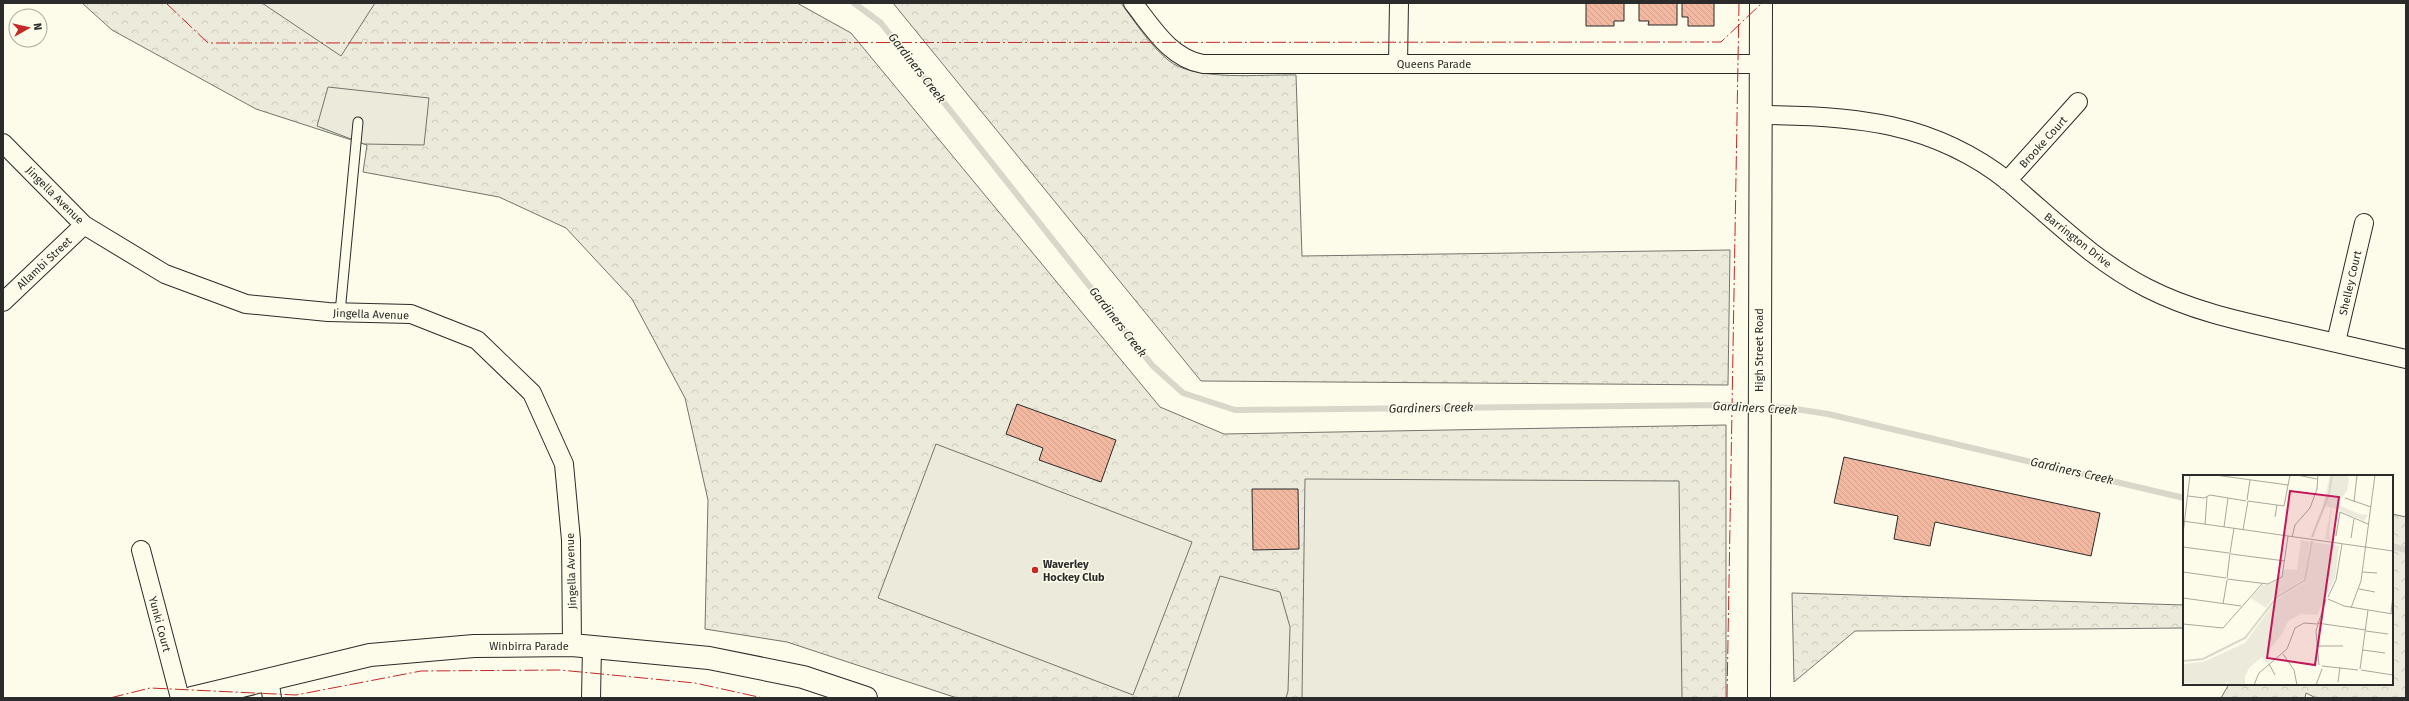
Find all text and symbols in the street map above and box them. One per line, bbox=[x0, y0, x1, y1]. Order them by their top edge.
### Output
north arrow bbox=[8, 8, 48, 48]
text: N bbox=[30, 22, 44, 31]
water label: Gardiners Creek bbox=[885, 30, 949, 106]
street label: Queens Parade bbox=[1397, 58, 1471, 71]
street label: Brooke Court bbox=[2017, 114, 2070, 171]
street label: Jingella Avenue bbox=[23, 164, 86, 227]
street label: Barrington Drive bbox=[2041, 210, 2114, 271]
street label: Allambi Street bbox=[14, 235, 75, 292]
street label: Shelley Court bbox=[2337, 249, 2364, 317]
water label: Gardiners Creek bbox=[1086, 284, 1150, 360]
street label: Jingella Avenue bbox=[333, 307, 409, 322]
street label: High Street Road bbox=[1753, 308, 1766, 392]
water label: Gardiners Creek bbox=[1712, 399, 1798, 417]
water label: Gardiners Creek bbox=[1389, 400, 1474, 416]
water label: Gardiners Creek bbox=[2029, 455, 2115, 487]
inset map bbox=[2183, 475, 2393, 685]
street label: Jingella Avenue bbox=[564, 533, 579, 609]
place label: Waverley Hockey Club bbox=[1043, 558, 1105, 584]
marker: Waverley Hockey Club bbox=[1030, 565, 1040, 575]
street label: Yunki Court bbox=[146, 595, 173, 653]
street label: Winbirra Parade bbox=[489, 640, 569, 653]

